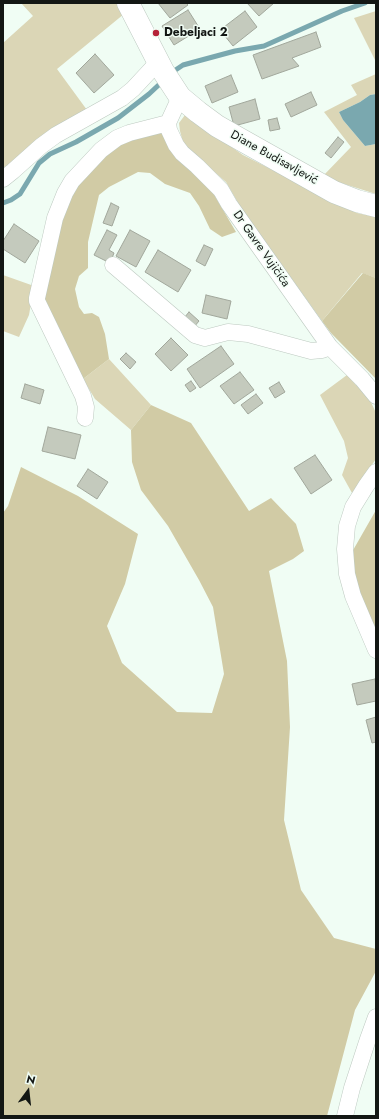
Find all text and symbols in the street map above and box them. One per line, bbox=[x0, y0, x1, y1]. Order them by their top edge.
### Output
place label: Debeljaci 2 bbox=[164, 26, 228, 40]
marker: Debeljaci 2 bbox=[151, 28, 161, 38]
street label: Diane Budisavljević bbox=[228, 128, 320, 188]
street label: Dr Gavre Vujičića bbox=[229, 208, 293, 290]
north arrow bbox=[8, 1071, 48, 1111]
text: N bbox=[25, 1071, 37, 1088]

